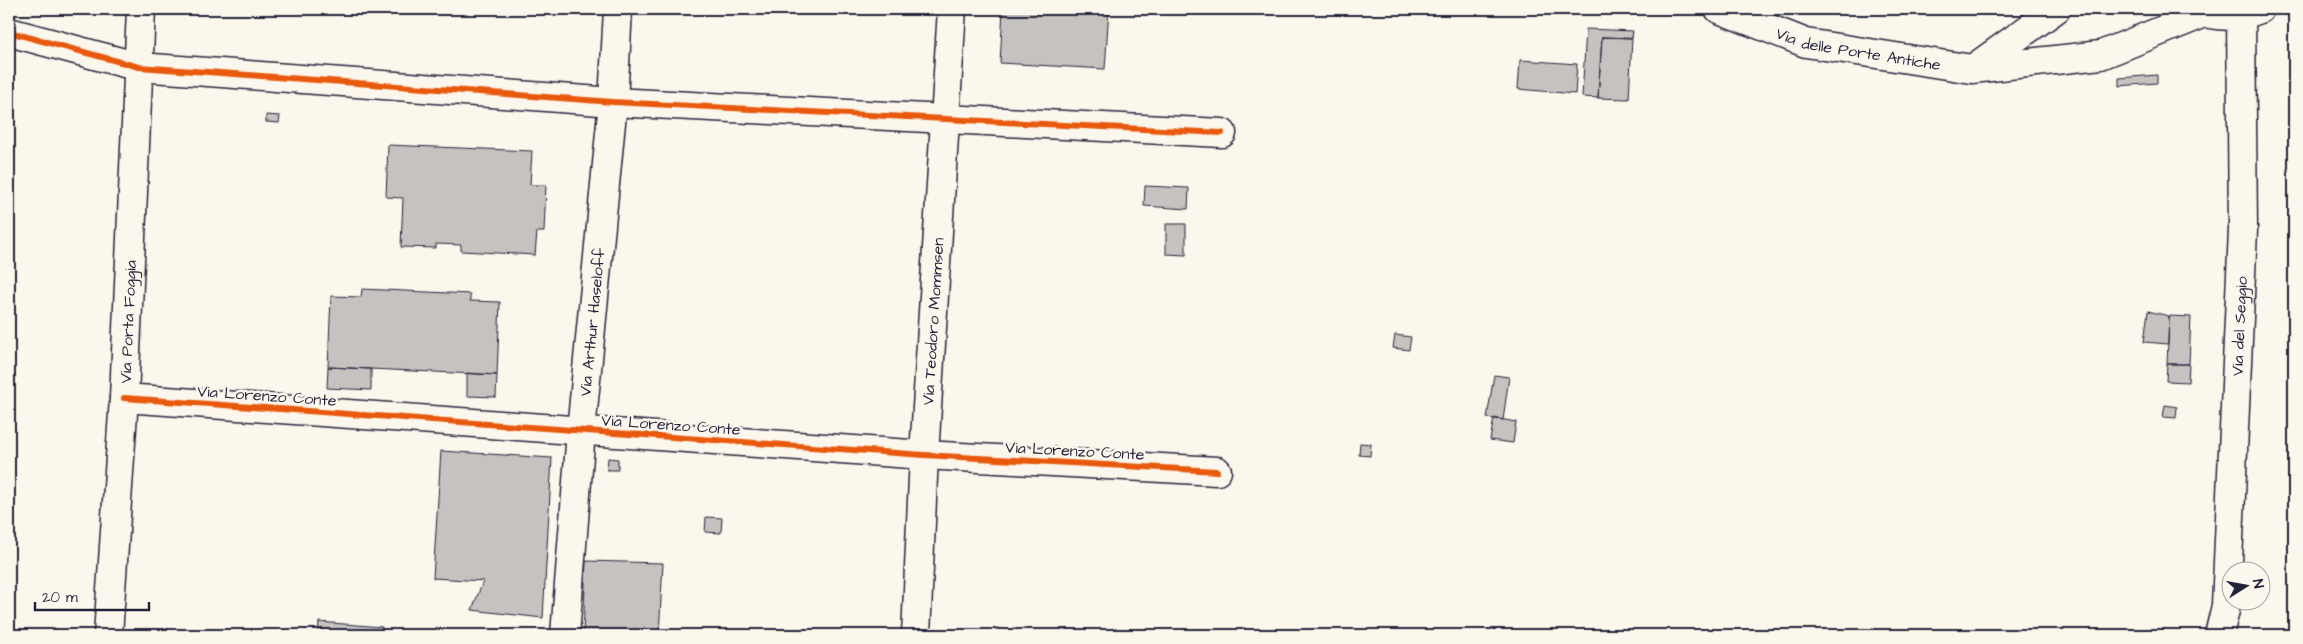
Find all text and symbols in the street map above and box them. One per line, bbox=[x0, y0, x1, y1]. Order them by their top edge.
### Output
street label: Via delle Porte Antiche bbox=[1773, 22, 1943, 76]
street label: Via Teodoro Mommsen bbox=[917, 237, 950, 406]
street label: Via Arthur Haseloff bbox=[574, 247, 611, 397]
street label: Via Porta Foggia bbox=[115, 260, 143, 384]
street label: Via del Seggio bbox=[2226, 276, 2253, 376]
street label: Via Lorenzo Conte bbox=[197, 380, 338, 412]
street label: Via Lorenzo Conte bbox=[601, 409, 742, 441]
street label: Via Lorenzo Conte bbox=[1005, 436, 1145, 466]
north arrow bbox=[2220, 562, 2270, 612]
text: N bbox=[2247, 577, 2268, 590]
scale bar bbox=[35, 579, 149, 611]
text: 20 m bbox=[42, 587, 78, 608]

